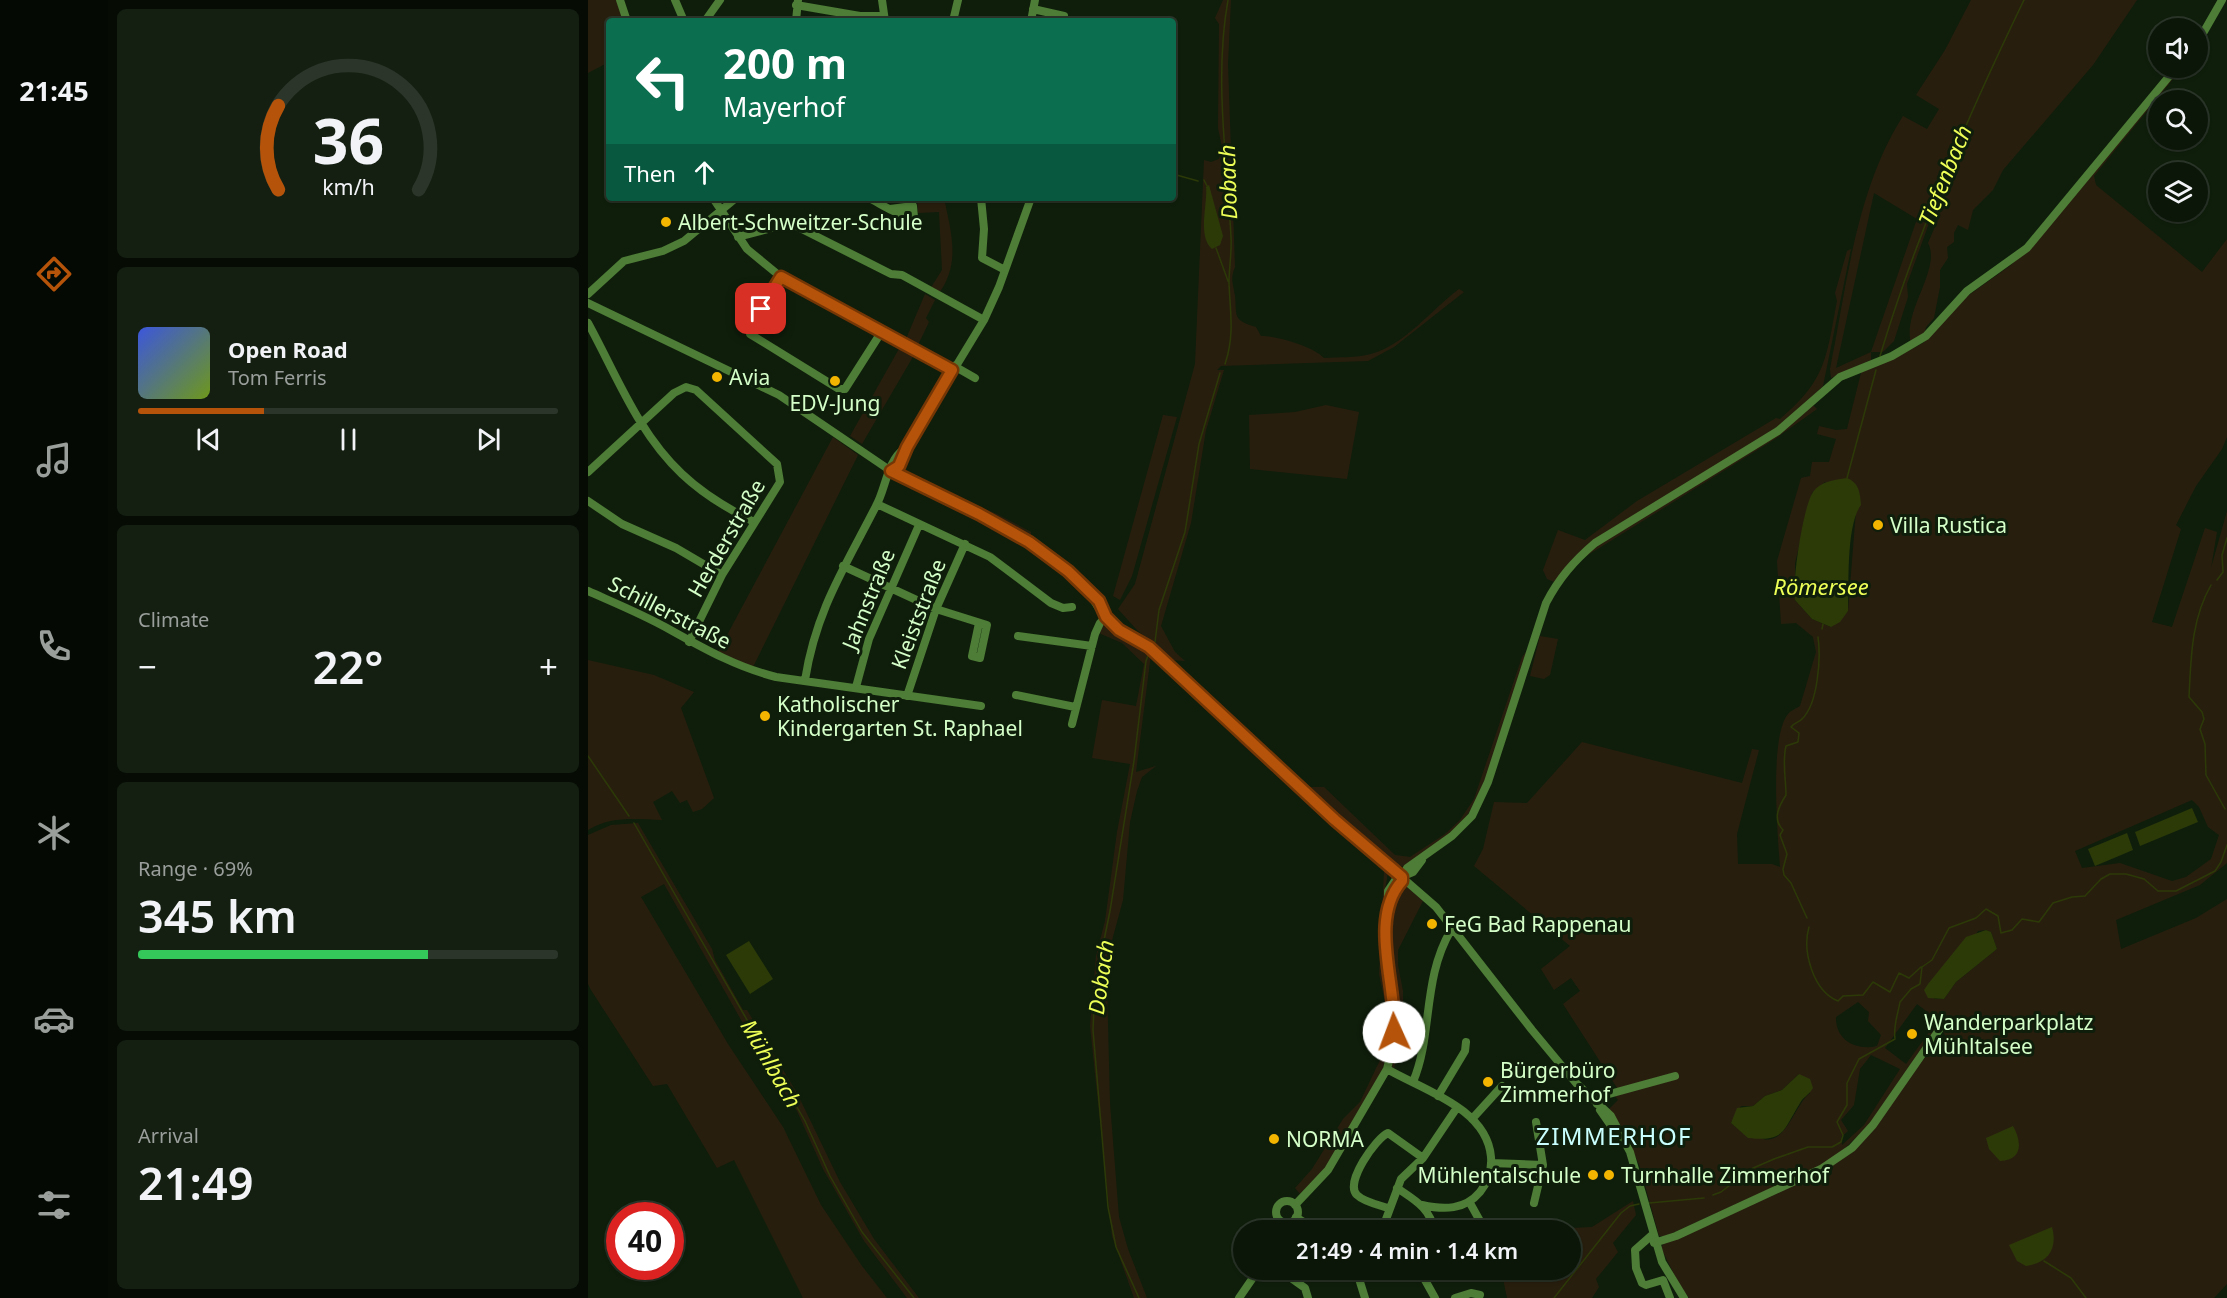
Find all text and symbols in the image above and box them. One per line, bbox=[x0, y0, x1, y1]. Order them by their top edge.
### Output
map controls bbox=[2148, 18, 2208, 222]
button: sound bbox=[2148, 18, 2208, 78]
text: 200 m bbox=[723, 34, 847, 91]
icon: left bbox=[624, 42, 702, 120]
text: 21:45 bbox=[19, 72, 89, 109]
text: Mayerhof bbox=[723, 88, 845, 125]
button: search bbox=[2148, 90, 2208, 150]
text: 36 bbox=[312, 98, 384, 183]
water label: Tiefenbach bbox=[1910, 120, 1978, 230]
water label: Dobach bbox=[1211, 144, 1243, 220]
icon: ahead bbox=[688, 156, 721, 189]
text: Then bbox=[624, 158, 676, 188]
button: layers bbox=[2148, 162, 2208, 222]
text: km/h bbox=[322, 173, 374, 202]
place label: Albert-Schweitzer-Schule bbox=[678, 208, 923, 236]
marker: Albert-Schweitzer-Schule bbox=[659, 215, 673, 229]
icon: directions bbox=[33, 253, 75, 295]
pin bbox=[735, 283, 786, 334]
icon: arrive bbox=[744, 292, 777, 325]
text: Open Road bbox=[228, 334, 348, 364]
place label: Avia bbox=[729, 363, 770, 391]
text: Tom Ferris bbox=[228, 364, 327, 391]
marker: Avia bbox=[710, 370, 724, 384]
marker: EDV-Jung bbox=[828, 374, 842, 388]
place label: EDV-Jung bbox=[790, 389, 880, 417]
icon: previous bbox=[192, 423, 225, 456]
icon: pause bbox=[332, 423, 365, 456]
icon: next bbox=[472, 423, 505, 456]
icon: music bbox=[33, 439, 75, 481]
street label: Herderstraße bbox=[681, 474, 771, 602]
place label: Villa Rustica bbox=[1890, 511, 2007, 539]
marker: Villa Rustica bbox=[1871, 518, 1885, 532]
street label: Jahnstraße bbox=[834, 544, 901, 655]
street label: Kleiststraße bbox=[884, 555, 952, 673]
street label: Schillerstraße bbox=[604, 569, 736, 655]
water label: Römersee bbox=[1773, 571, 1869, 601]
text: Climate bbox=[138, 606, 209, 633]
icon: phone bbox=[33, 625, 75, 667]
text: 22° bbox=[313, 636, 383, 697]
text: − bbox=[138, 644, 157, 689]
text: + bbox=[539, 644, 558, 689]
place label: Katholischer Kindergarten St. Raphael bbox=[777, 690, 1023, 742]
marker: Katholischer Kindergarten St. Raphael bbox=[758, 709, 772, 723]
icon: climate bbox=[33, 812, 75, 854]
text: Range · 69% bbox=[138, 855, 253, 882]
text: 345 km bbox=[138, 885, 297, 946]
place label: FeG Bad Rappenau bbox=[1444, 910, 1632, 938]
marker: FeG Bad Rappenau bbox=[1425, 917, 1439, 931]
water label: Dobach bbox=[1080, 938, 1120, 1016]
icon: car bbox=[33, 998, 75, 1040]
position arrow bbox=[1362, 1000, 1426, 1064]
place label: Wanderparkplatz Mühltalsee bbox=[1924, 1008, 2094, 1060]
water label: Mühlbach bbox=[735, 1013, 809, 1113]
marker: Wanderparkplatz Mühltalsee bbox=[1905, 1027, 1919, 1041]
place label: Bürgerbüro Zimmerhof bbox=[1500, 1056, 1615, 1108]
marker: Bürgerbüro Zimmerhof bbox=[1481, 1075, 1495, 1089]
district label: ZIMMERHOF bbox=[1536, 1119, 1692, 1152]
text: Arrival bbox=[138, 1122, 199, 1149]
place label: NORMA bbox=[1286, 1125, 1364, 1153]
marker: NORMA bbox=[1267, 1132, 1281, 1146]
text: 21:49 bbox=[138, 1152, 253, 1213]
place label: Mühlentalschule bbox=[1418, 1161, 1581, 1189]
place label: Turnhalle Zimmerhof bbox=[1621, 1161, 1831, 1189]
marker: Mühlentalschule bbox=[1586, 1168, 1600, 1182]
marker: Turnhalle Zimmerhof bbox=[1602, 1168, 1616, 1182]
icon: filters bbox=[33, 1184, 75, 1226]
speed limit sign: 40 bbox=[606, 1202, 684, 1280]
text: 21:49 · 4 min · 1.4 km bbox=[1296, 1235, 1518, 1265]

